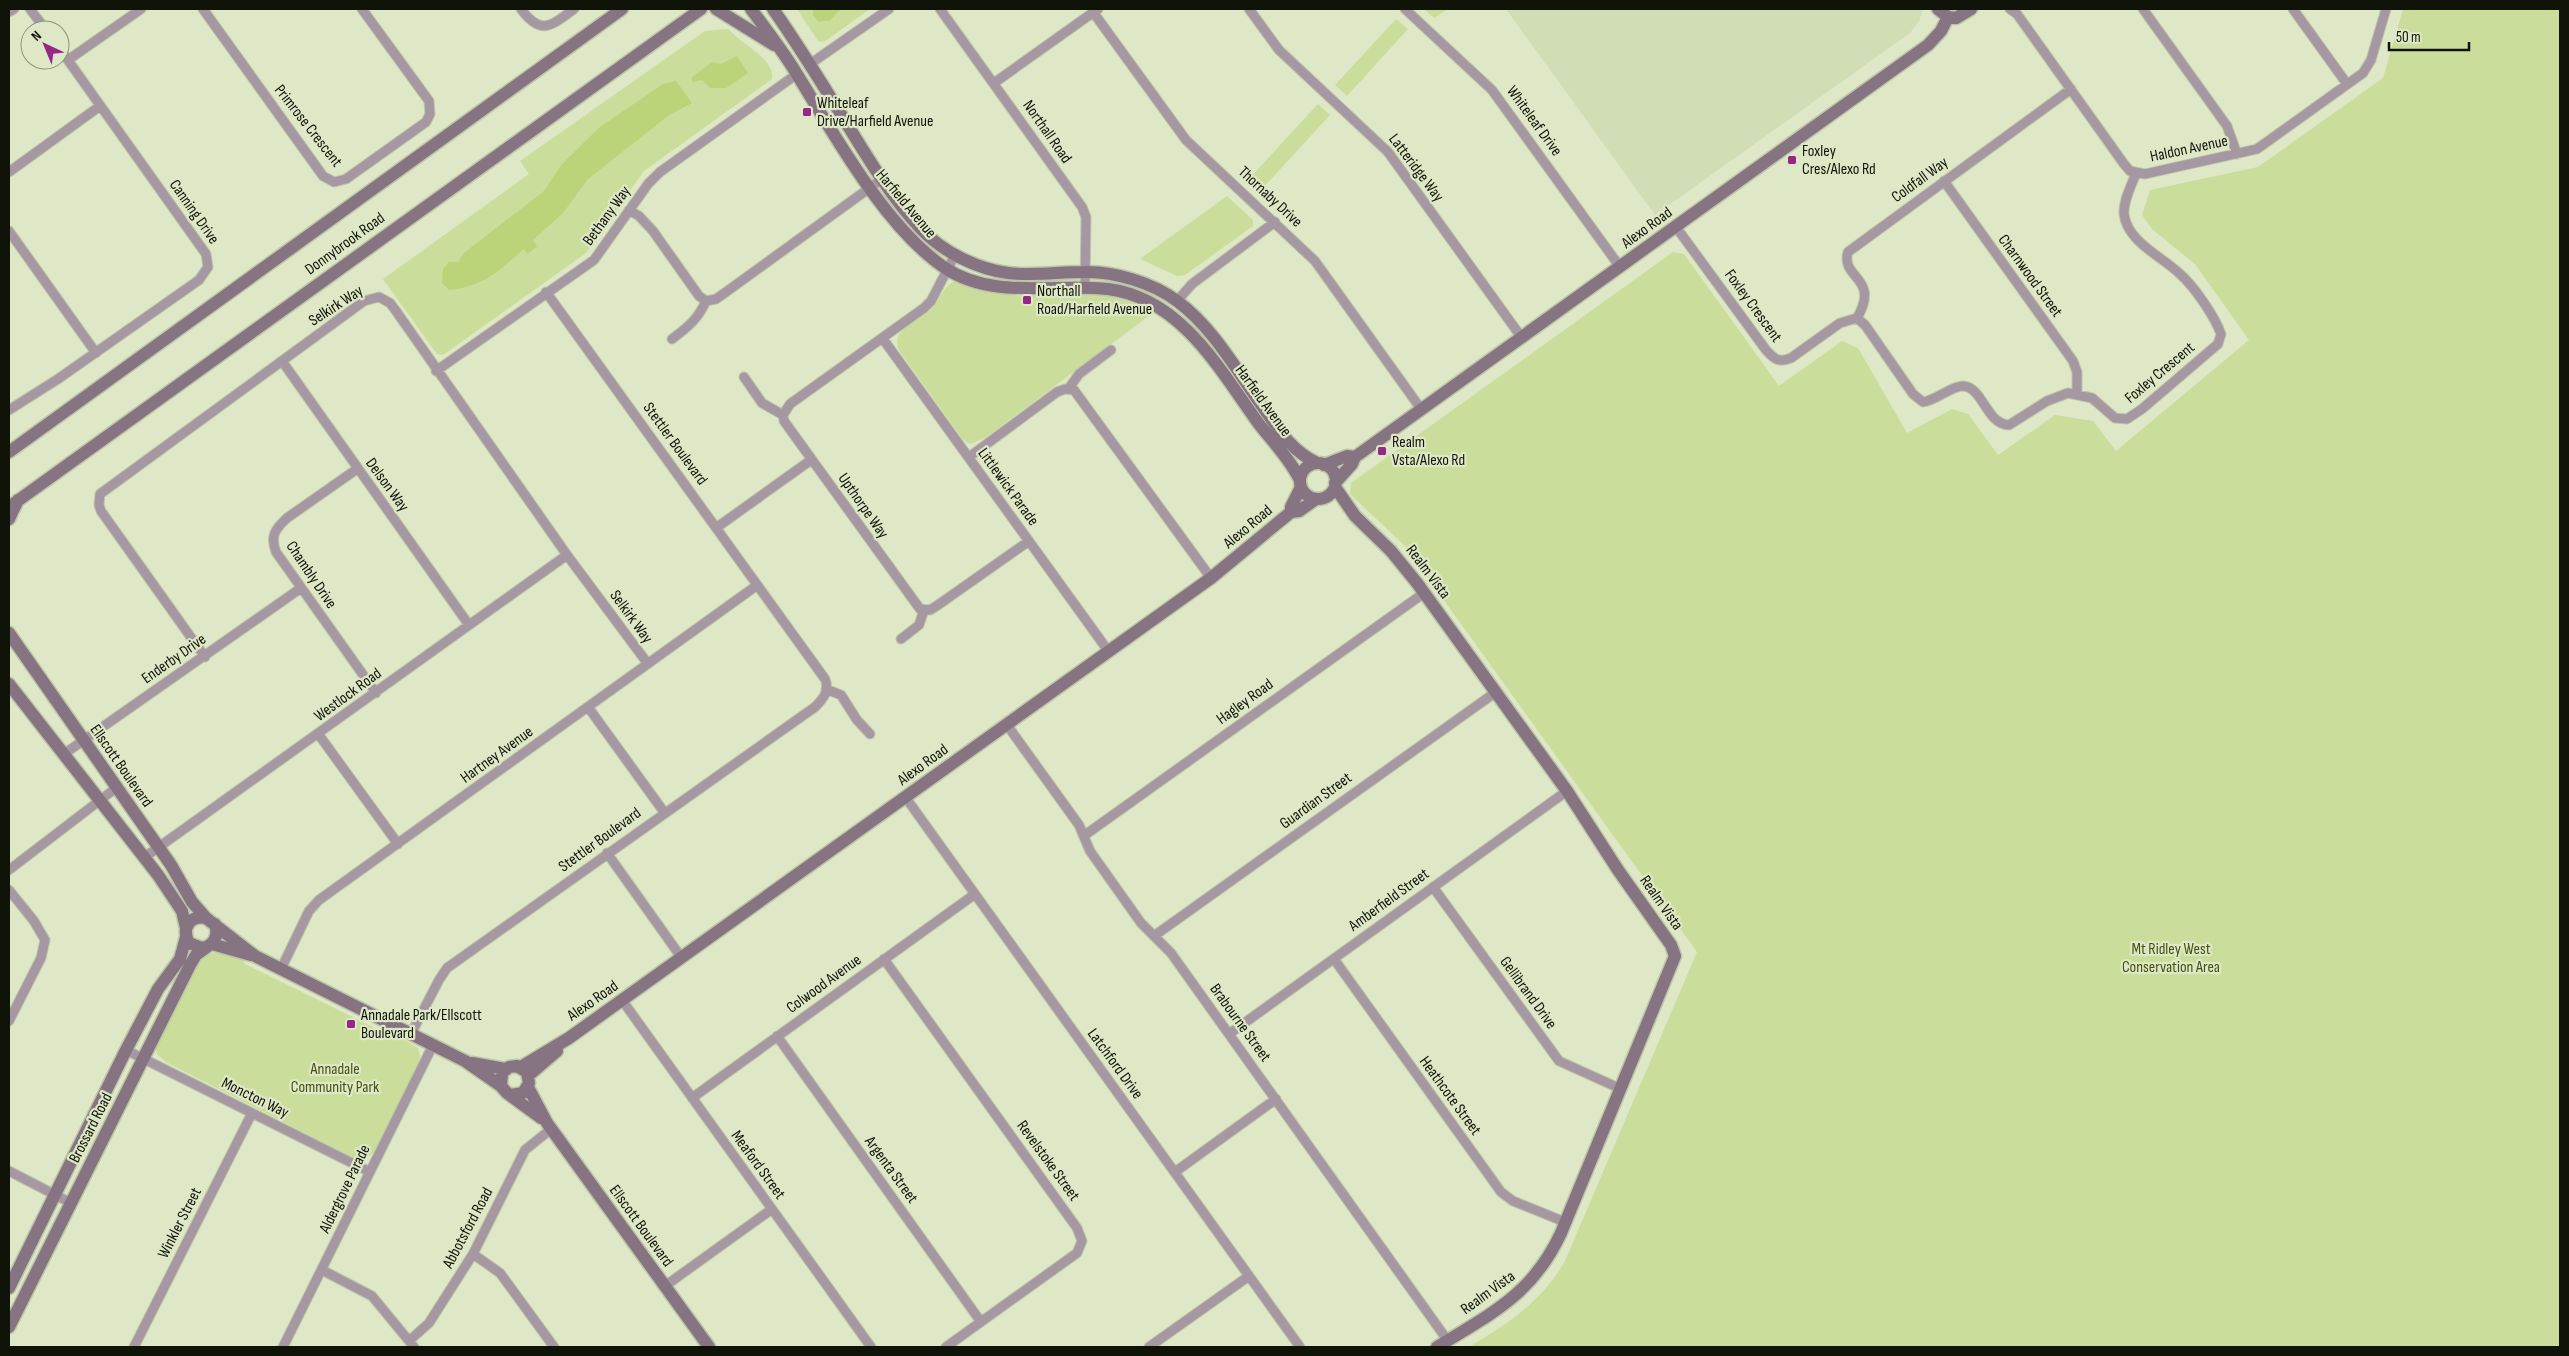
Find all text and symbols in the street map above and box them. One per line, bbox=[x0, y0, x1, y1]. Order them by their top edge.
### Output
north arrow bbox=[20, 20, 70, 70]
scale bar bbox=[2389, 20, 2469, 52]
text: N bbox=[28, 27, 45, 45]
text: 50 m bbox=[2396, 28, 2421, 47]
street label: Primrose Crescent bbox=[270, 81, 346, 171]
street label: Whiteleaf Drive bbox=[1502, 82, 1566, 160]
place label: Whiteleaf Drive/Harfield Avenue bbox=[817, 94, 933, 131]
street label: Northall Road bbox=[1018, 97, 1076, 167]
marker: Whiteleaf Drive/Harfield Avenue bbox=[801, 106, 813, 118]
street label: Latteridge Way bbox=[1384, 130, 1448, 206]
street label: Haldon Avenue bbox=[2148, 131, 2230, 167]
place label: Foxley Cres/Alexo Rd bbox=[1802, 142, 1876, 179]
street label: Coldfall Way bbox=[1888, 153, 1952, 207]
marker: Foxley Cres/Alexo Rd bbox=[1786, 154, 1798, 166]
street label: Thornaby Drive bbox=[1234, 163, 1306, 231]
street label: Harfield Avenue bbox=[872, 166, 940, 242]
street label: Canning Drive bbox=[165, 176, 223, 248]
street label: Bethany Way bbox=[579, 182, 635, 250]
street label: Alexo Road bbox=[1617, 203, 1676, 253]
street label: Donnybrook Road bbox=[301, 209, 389, 279]
street label: Charnwood Street bbox=[1994, 231, 2066, 321]
street label: Foxley Crescent bbox=[1720, 266, 1786, 346]
street label: Selkirk Way bbox=[305, 281, 367, 331]
place label: Northall Road/Harfield Avenue bbox=[1037, 282, 1152, 319]
marker: Northall Road/Harfield Avenue bbox=[1021, 294, 1033, 306]
street label: Foxley Crescent bbox=[2121, 338, 2199, 408]
street label: Harfield Avenue bbox=[1231, 362, 1295, 440]
street label: Stettler Boulevard bbox=[639, 399, 711, 489]
place label: Realm Vsta/Alexo Rd bbox=[1392, 433, 1465, 470]
street label: Littlewick Parade bbox=[973, 444, 1043, 530]
marker: Realm Vsta/Alexo Rd bbox=[1376, 445, 1388, 457]
street label: Delson Way bbox=[361, 455, 413, 515]
street label: Upthorpe Way bbox=[834, 470, 892, 542]
street label: Alexo Road bbox=[1219, 501, 1276, 554]
street label: Chambly Drive bbox=[282, 538, 340, 612]
street label: Realm Vista bbox=[1402, 541, 1454, 603]
street label: Selkirk Way bbox=[605, 587, 657, 647]
street label: Enderby Drive bbox=[138, 630, 210, 688]
street label: Westlock Road bbox=[311, 664, 385, 726]
street label: Hagley Road bbox=[1213, 675, 1277, 729]
street label: Ellscott Boulevard bbox=[86, 721, 156, 811]
street label: Hartney Avenue bbox=[457, 722, 537, 788]
street label: Alexo Road bbox=[893, 740, 952, 790]
street label: Guardian Street bbox=[1276, 769, 1356, 833]
street label: Stettler Boulevard bbox=[555, 804, 645, 876]
street label: Amberfield Street bbox=[1344, 864, 1433, 936]
street label: Realm Vista bbox=[1635, 872, 1687, 934]
park label: Mt Ridley West Conservation Area bbox=[2122, 940, 2220, 977]
street label: Colwood Avenue bbox=[783, 951, 865, 1017]
street label: Gellibrand Drive bbox=[1495, 953, 1561, 1033]
street label: Alexo Road bbox=[563, 977, 622, 1026]
street label: Brabourne Street bbox=[1205, 980, 1275, 1066]
place label: Annadale Park/Ellscott Boulevard bbox=[360, 1006, 482, 1043]
marker: Annadale Park/Ellscott Boulevard bbox=[345, 1018, 357, 1030]
street label: Latchford Drive bbox=[1083, 1025, 1147, 1103]
street label: Heathcote Street bbox=[1415, 1053, 1485, 1139]
park label: Annadale Community Park bbox=[291, 1060, 379, 1097]
street label: Moncton Way bbox=[218, 1074, 292, 1122]
street label: Brossard Road bbox=[65, 1090, 117, 1166]
street label: Revelstoke Street bbox=[1012, 1117, 1084, 1205]
street label: Meaford Street bbox=[727, 1127, 789, 1203]
street label: Argenta Street bbox=[860, 1132, 922, 1207]
street label: Aldergrove Parade bbox=[315, 1142, 375, 1237]
street label: Ellscott Boulevard bbox=[605, 1181, 677, 1271]
street label: Winkler Street bbox=[154, 1184, 206, 1261]
street label: Abbotsford Road bbox=[438, 1184, 497, 1272]
street label: Realm Vista bbox=[1457, 1267, 1519, 1319]

